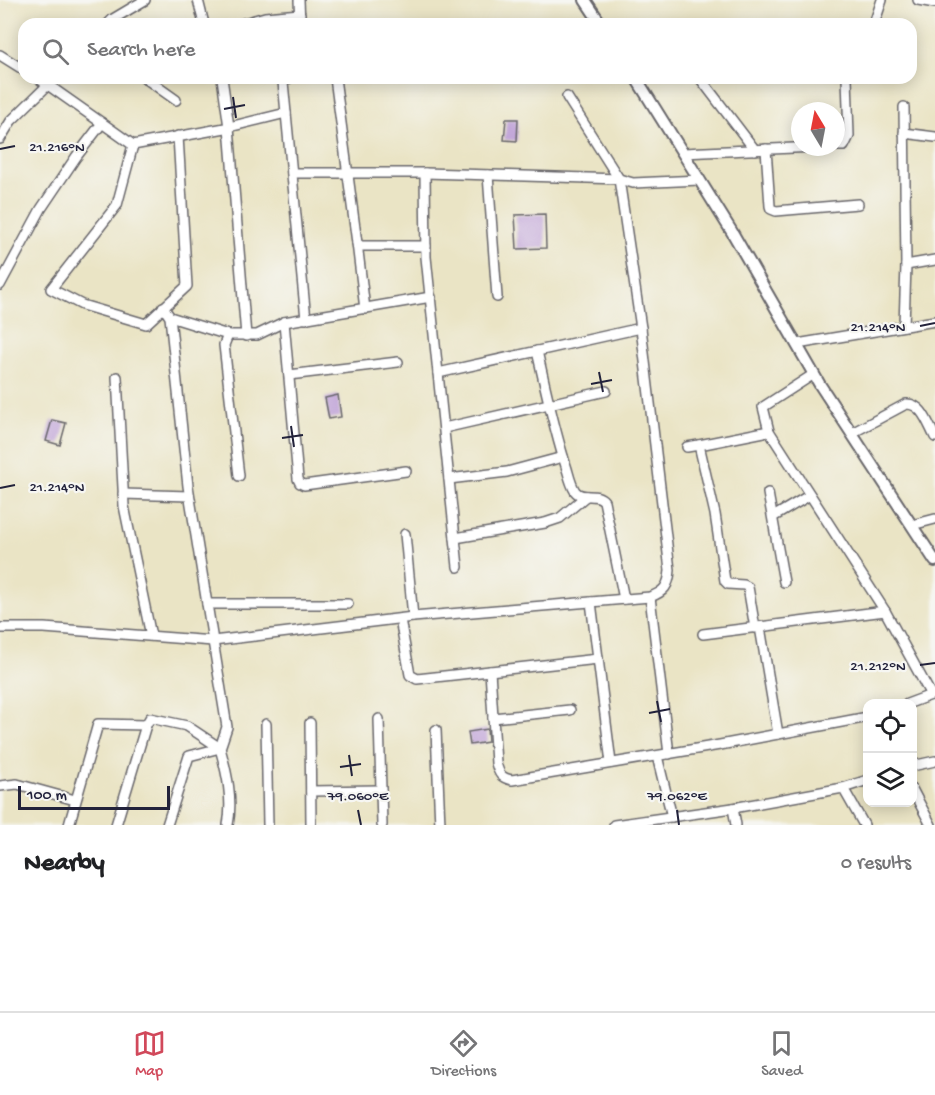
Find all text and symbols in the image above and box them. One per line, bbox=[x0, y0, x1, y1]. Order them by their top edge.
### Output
search box bbox=[18, 18, 917, 84]
icon: search bbox=[39, 35, 72, 68]
text: Search here bbox=[87, 38, 195, 64]
north arrow bbox=[791, 102, 845, 156]
text: 21.216°N bbox=[29, 139, 85, 157]
text: 21.214°N bbox=[850, 319, 906, 337]
text: 21.214°N bbox=[29, 479, 85, 497]
text: 21.212°N bbox=[850, 658, 906, 676]
map controls bbox=[863, 699, 917, 807]
button: locate bbox=[863, 699, 917, 753]
button: layers bbox=[863, 753, 917, 807]
scale bar bbox=[18, 783, 170, 810]
text: 100 m bbox=[27, 787, 67, 806]
text: 79.060°E bbox=[327, 788, 389, 806]
text: 79.062°E bbox=[646, 788, 707, 806]
text: Nearby bbox=[24, 849, 105, 880]
text: 0 results bbox=[841, 853, 911, 876]
tab: Map bbox=[133, 1027, 166, 1082]
tab: Directions bbox=[431, 1027, 496, 1082]
tab: Saved bbox=[761, 1027, 802, 1082]

